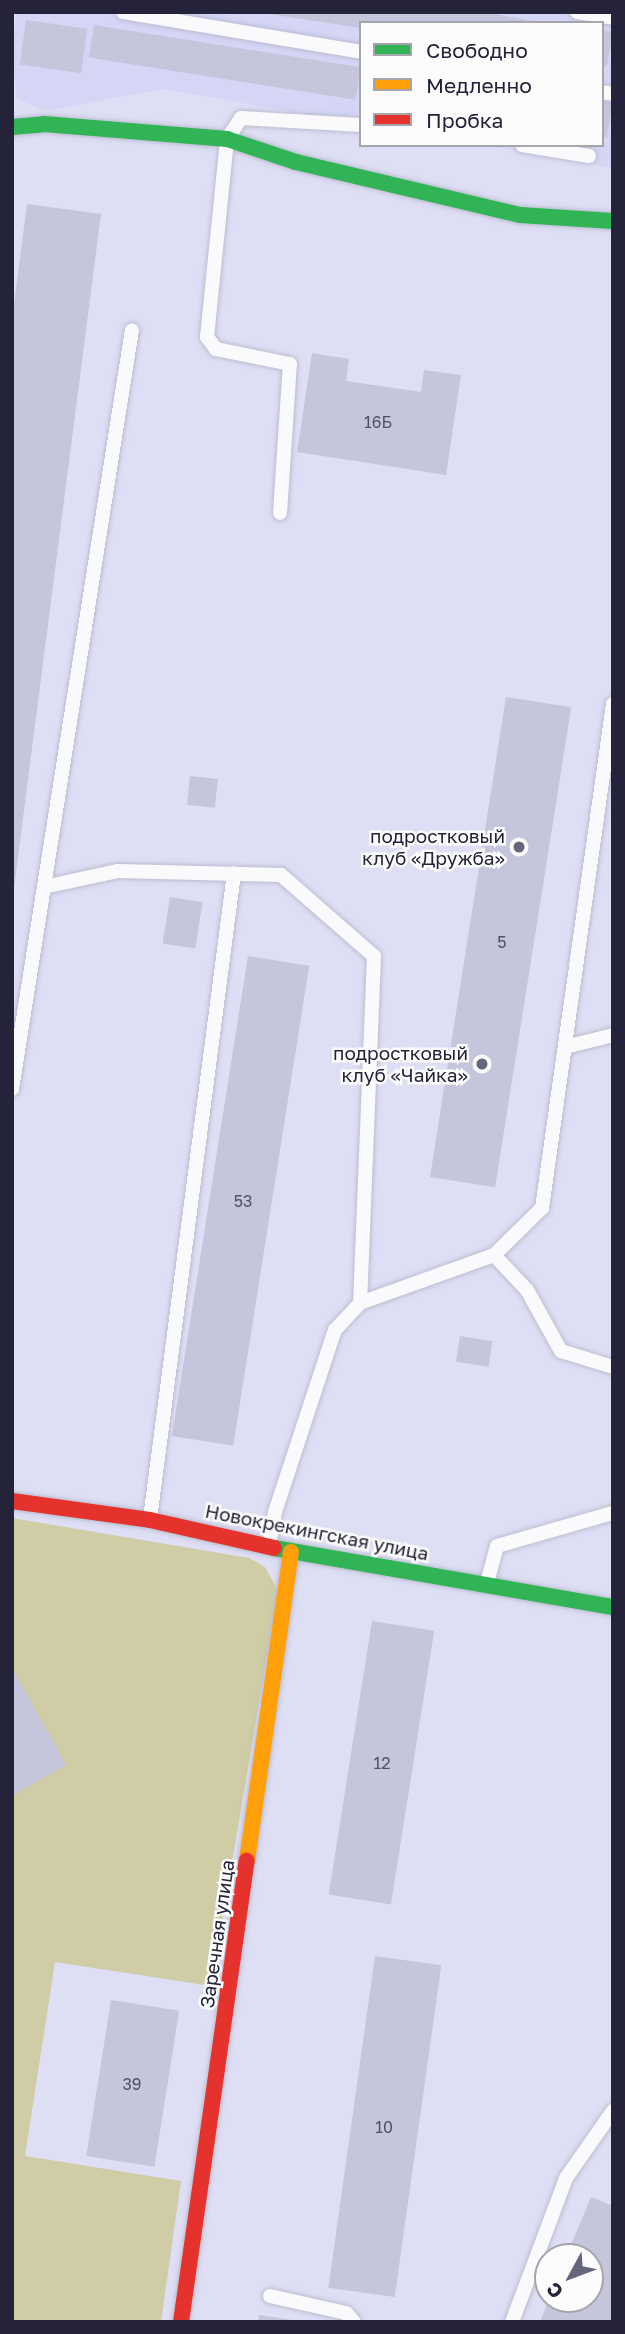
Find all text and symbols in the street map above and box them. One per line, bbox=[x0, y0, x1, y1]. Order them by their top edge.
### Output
legend bbox=[359, 21, 604, 147]
text: Свободно bbox=[426, 37, 528, 63]
text: Медленно bbox=[426, 72, 532, 98]
text: Пробка bbox=[426, 107, 504, 133]
house number: 16Б bbox=[364, 412, 392, 432]
place label: подростковый клуб «Дружба» bbox=[362, 825, 505, 869]
marker: подростковый клуб «Дружба» bbox=[511, 839, 527, 855]
house number: 5 bbox=[497, 932, 507, 952]
place label: подростковый клуб «Чайка» bbox=[333, 1042, 468, 1086]
marker: подростковый клуб «Чайка» bbox=[474, 1056, 490, 1072]
house number: 53 bbox=[234, 1191, 252, 1211]
street label: Новокрекингская улица bbox=[203, 1499, 431, 1565]
house number: 12 bbox=[373, 1753, 391, 1773]
street label: Заречная улица bbox=[195, 1858, 239, 2010]
house number: 39 bbox=[122, 2074, 142, 2094]
house number: 10 bbox=[375, 2117, 393, 2137]
north arrow bbox=[534, 2243, 604, 2313]
text: С bbox=[541, 2278, 567, 2303]

